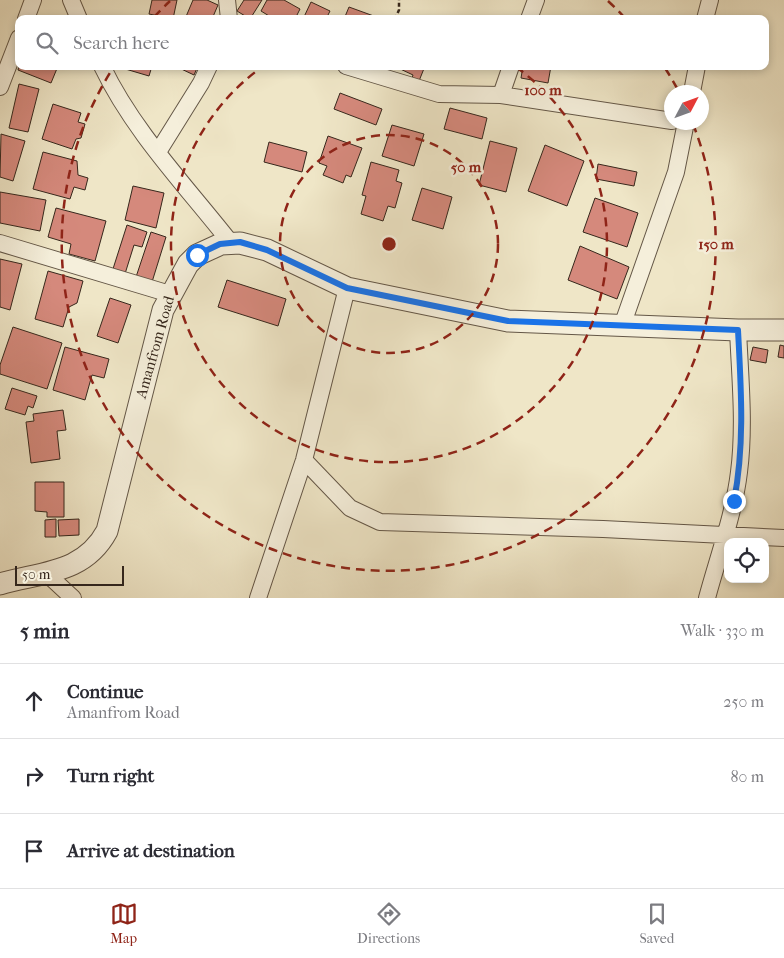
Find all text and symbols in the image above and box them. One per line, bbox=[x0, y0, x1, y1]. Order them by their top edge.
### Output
search box bbox=[15, 15, 769, 70]
icon: search bbox=[33, 29, 61, 57]
text: Search here bbox=[73, 32, 169, 54]
text: 100 m bbox=[524, 81, 562, 99]
north arrow bbox=[664, 85, 709, 130]
text: 50 m bbox=[451, 158, 482, 176]
centre of rings bbox=[380, 235, 398, 253]
text: 150 m bbox=[698, 235, 734, 253]
route start bbox=[186, 244, 209, 267]
street label: Amanfrom Road bbox=[132, 293, 178, 401]
route end bbox=[723, 490, 746, 513]
map controls bbox=[724, 538, 769, 583]
button: locate bbox=[724, 538, 769, 583]
scale bar bbox=[15, 563, 124, 586]
text: 50 m bbox=[22, 566, 50, 583]
text: 5 min bbox=[20, 619, 69, 643]
text: Walk · 330 m bbox=[681, 621, 764, 640]
text: Continue bbox=[67, 681, 143, 703]
icon: ahead bbox=[20, 687, 48, 715]
text: 250 m bbox=[723, 692, 764, 711]
text: Amanfrom Road bbox=[67, 703, 180, 722]
icon: right bbox=[20, 762, 48, 790]
text: Turn right bbox=[67, 765, 154, 787]
text: 80 m bbox=[730, 767, 764, 786]
icon: arrive bbox=[20, 837, 48, 865]
text: Arrive at destination bbox=[67, 840, 235, 862]
tab: Map bbox=[110, 900, 138, 947]
tab: Directions bbox=[357, 900, 420, 947]
tab: Saved bbox=[640, 900, 674, 947]

